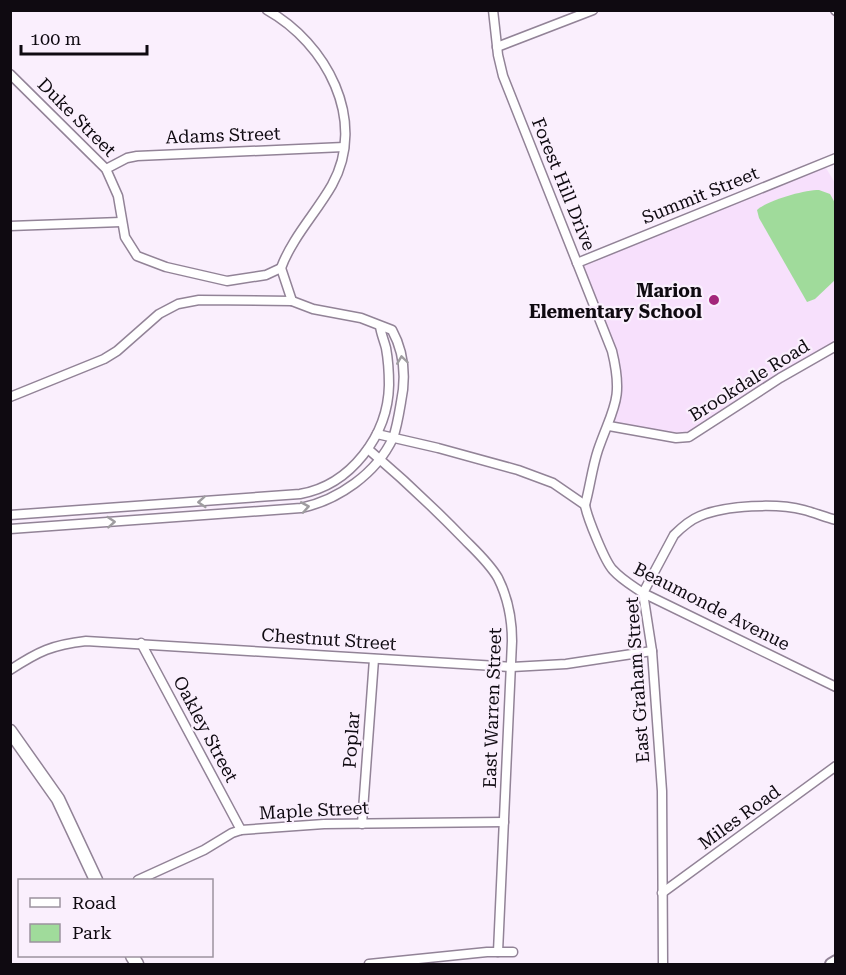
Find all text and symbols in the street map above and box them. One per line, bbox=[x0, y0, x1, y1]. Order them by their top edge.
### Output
scale bar bbox=[21, 18, 147, 56]
text: 100 m bbox=[30, 28, 81, 49]
street label: Duke Street bbox=[33, 73, 121, 161]
street label: Forest Hill Drive bbox=[528, 115, 600, 254]
street label: Adams Street bbox=[165, 122, 281, 148]
street label: Summit Street bbox=[639, 162, 762, 228]
place label: Marion Elementary School bbox=[529, 280, 702, 322]
marker: Marion Elementary School bbox=[707, 293, 721, 307]
street label: Brookdale Road bbox=[685, 334, 813, 425]
one-way arrow bbox=[396, 355, 408, 364]
one-way arrow bbox=[197, 495, 206, 508]
one-way arrow bbox=[300, 501, 310, 514]
one-way arrow bbox=[106, 516, 115, 529]
street label: Beaumonde Avenue bbox=[630, 558, 794, 655]
street label: East Graham Street bbox=[621, 596, 653, 764]
street label: Chestnut Street bbox=[261, 624, 397, 654]
street label: East Warren Street bbox=[479, 627, 505, 789]
street label: Oakley Street bbox=[169, 672, 243, 786]
street label: Poplar bbox=[339, 711, 363, 769]
street label: Miles Road bbox=[694, 780, 784, 854]
street label: Maple Street bbox=[258, 797, 370, 823]
legend bbox=[18, 879, 213, 957]
text: Road bbox=[72, 892, 117, 913]
text: Park bbox=[72, 922, 112, 943]

